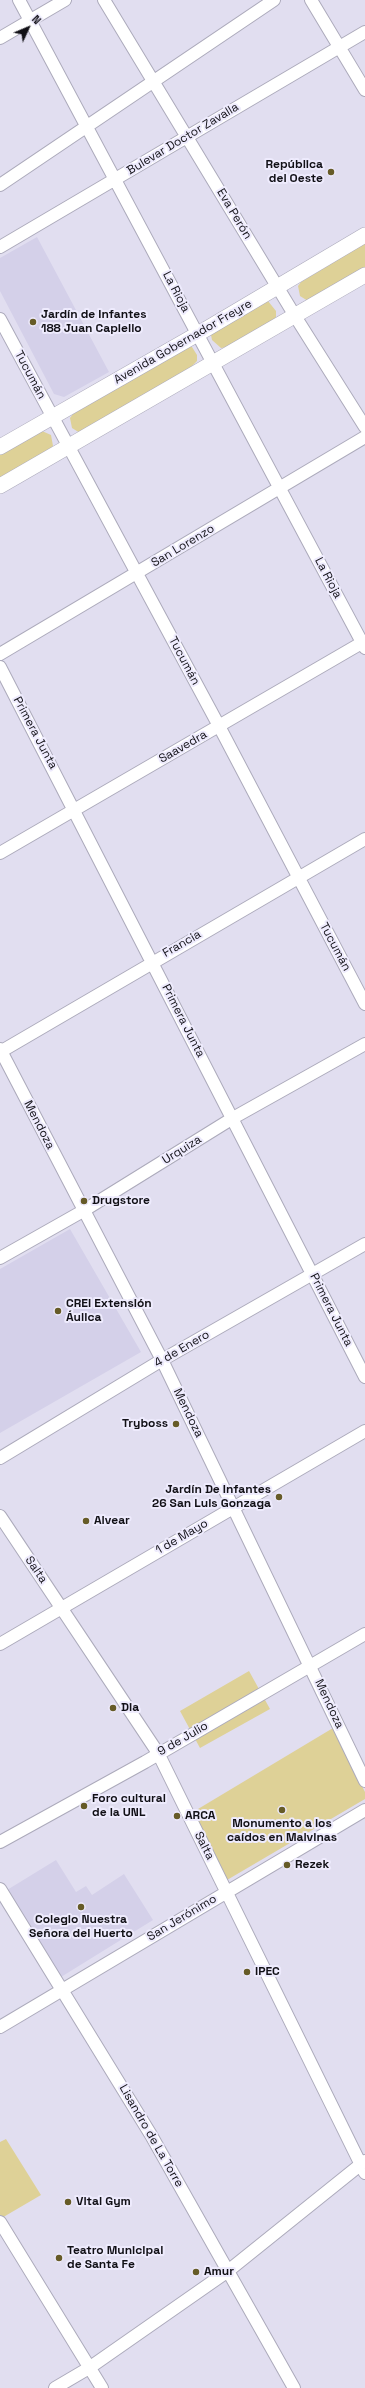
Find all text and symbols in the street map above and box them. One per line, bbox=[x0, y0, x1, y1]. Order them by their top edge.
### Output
north arrow bbox=[8, 8, 48, 48]
text: N bbox=[29, 12, 44, 27]
street label: Bulevar Doctor Zavalla bbox=[124, 100, 242, 178]
place label: República del Oeste bbox=[265, 158, 323, 186]
marker: República del Oeste bbox=[326, 167, 336, 177]
street label: Eva Perón bbox=[213, 186, 255, 242]
street label: La Rioja bbox=[159, 269, 193, 315]
street label: Avenida Gobernador Freyre bbox=[111, 297, 255, 387]
place label: Jardín de Infantes 188 Juan Capiello bbox=[41, 308, 146, 336]
marker: Jardín de Infantes 188 Juan Capiello bbox=[28, 317, 38, 327]
street label: Tucumán bbox=[11, 348, 49, 402]
street label: San Lorenzo bbox=[149, 522, 217, 570]
street label: La Rioja bbox=[311, 555, 345, 601]
street label: Tucumán bbox=[165, 634, 203, 688]
street label: Primera Junta bbox=[10, 694, 60, 772]
street label: Saavedra bbox=[156, 727, 210, 767]
street label: Tucumán bbox=[316, 920, 354, 974]
street label: Francia bbox=[160, 927, 204, 961]
street label: Primera Junta bbox=[158, 982, 208, 1060]
street label: Mendoza bbox=[21, 1098, 57, 1152]
street label: Urquiza bbox=[160, 1132, 204, 1168]
place label: Drugstore bbox=[92, 1194, 150, 1208]
marker: Drugstore bbox=[79, 1196, 89, 1206]
street label: Primera Junta bbox=[306, 1271, 356, 1349]
place label: CREI Extensión Áulica bbox=[66, 1297, 152, 1325]
marker: CREI Extensión Áulica bbox=[53, 1306, 63, 1316]
street label: 4 de Enero bbox=[152, 1327, 212, 1371]
street label: Mendoza bbox=[170, 1386, 206, 1440]
place label: Tryboss bbox=[122, 1417, 168, 1431]
marker: Tryboss bbox=[171, 1419, 181, 1429]
place label: Jardín De Infantes 26 San Luis Gonzaga bbox=[152, 1483, 271, 1511]
marker: Jardín De Infantes 26 San Luis Gonzaga bbox=[274, 1492, 284, 1502]
place label: Alvear bbox=[94, 1514, 130, 1528]
marker: Alvear bbox=[81, 1516, 91, 1526]
street label: 1 de Mayo bbox=[153, 1516, 211, 1558]
street label: Salta bbox=[22, 1554, 50, 1586]
street label: Mendoza bbox=[311, 1677, 347, 1731]
place label: Dia bbox=[121, 1701, 139, 1715]
marker: Dia bbox=[108, 1703, 118, 1713]
street label: 9 de Julio bbox=[155, 1719, 211, 1759]
place label: Foro cultural de la UNL bbox=[92, 1792, 166, 1820]
marker: Foro cultural de la UNL bbox=[79, 1801, 89, 1811]
marker: Monumento a los caídos en Malvinas bbox=[277, 1805, 287, 1815]
place label: ARCA bbox=[185, 1809, 215, 1823]
marker: ARCA bbox=[172, 1811, 182, 1821]
place label: Monumento a los caídos en Malvinas bbox=[227, 1817, 337, 1845]
street label: Salta bbox=[191, 1830, 217, 1862]
place label: Rezek bbox=[295, 1858, 329, 1872]
marker: Rezek bbox=[282, 1860, 292, 1870]
street label: San Jerónimo bbox=[145, 1892, 219, 1944]
marker: Colegio Nuestra Señora del Huerto bbox=[76, 1902, 86, 1912]
place label: Colegio Nuestra Señora del Huerto bbox=[29, 1913, 133, 1941]
place label: IPEC bbox=[255, 1965, 280, 1979]
marker: IPEC bbox=[242, 1967, 252, 1977]
street label: Lisandro de La Torre bbox=[116, 2082, 186, 2190]
place label: Vital Gym bbox=[76, 2195, 131, 2209]
marker: Vital Gym bbox=[63, 2197, 73, 2207]
place label: Teatro Municipal de Santa Fe bbox=[67, 2244, 163, 2272]
marker: Teatro Municipal de Santa Fe bbox=[54, 2253, 64, 2263]
place label: Amur bbox=[204, 2265, 234, 2279]
marker: Amur bbox=[191, 2267, 201, 2277]

